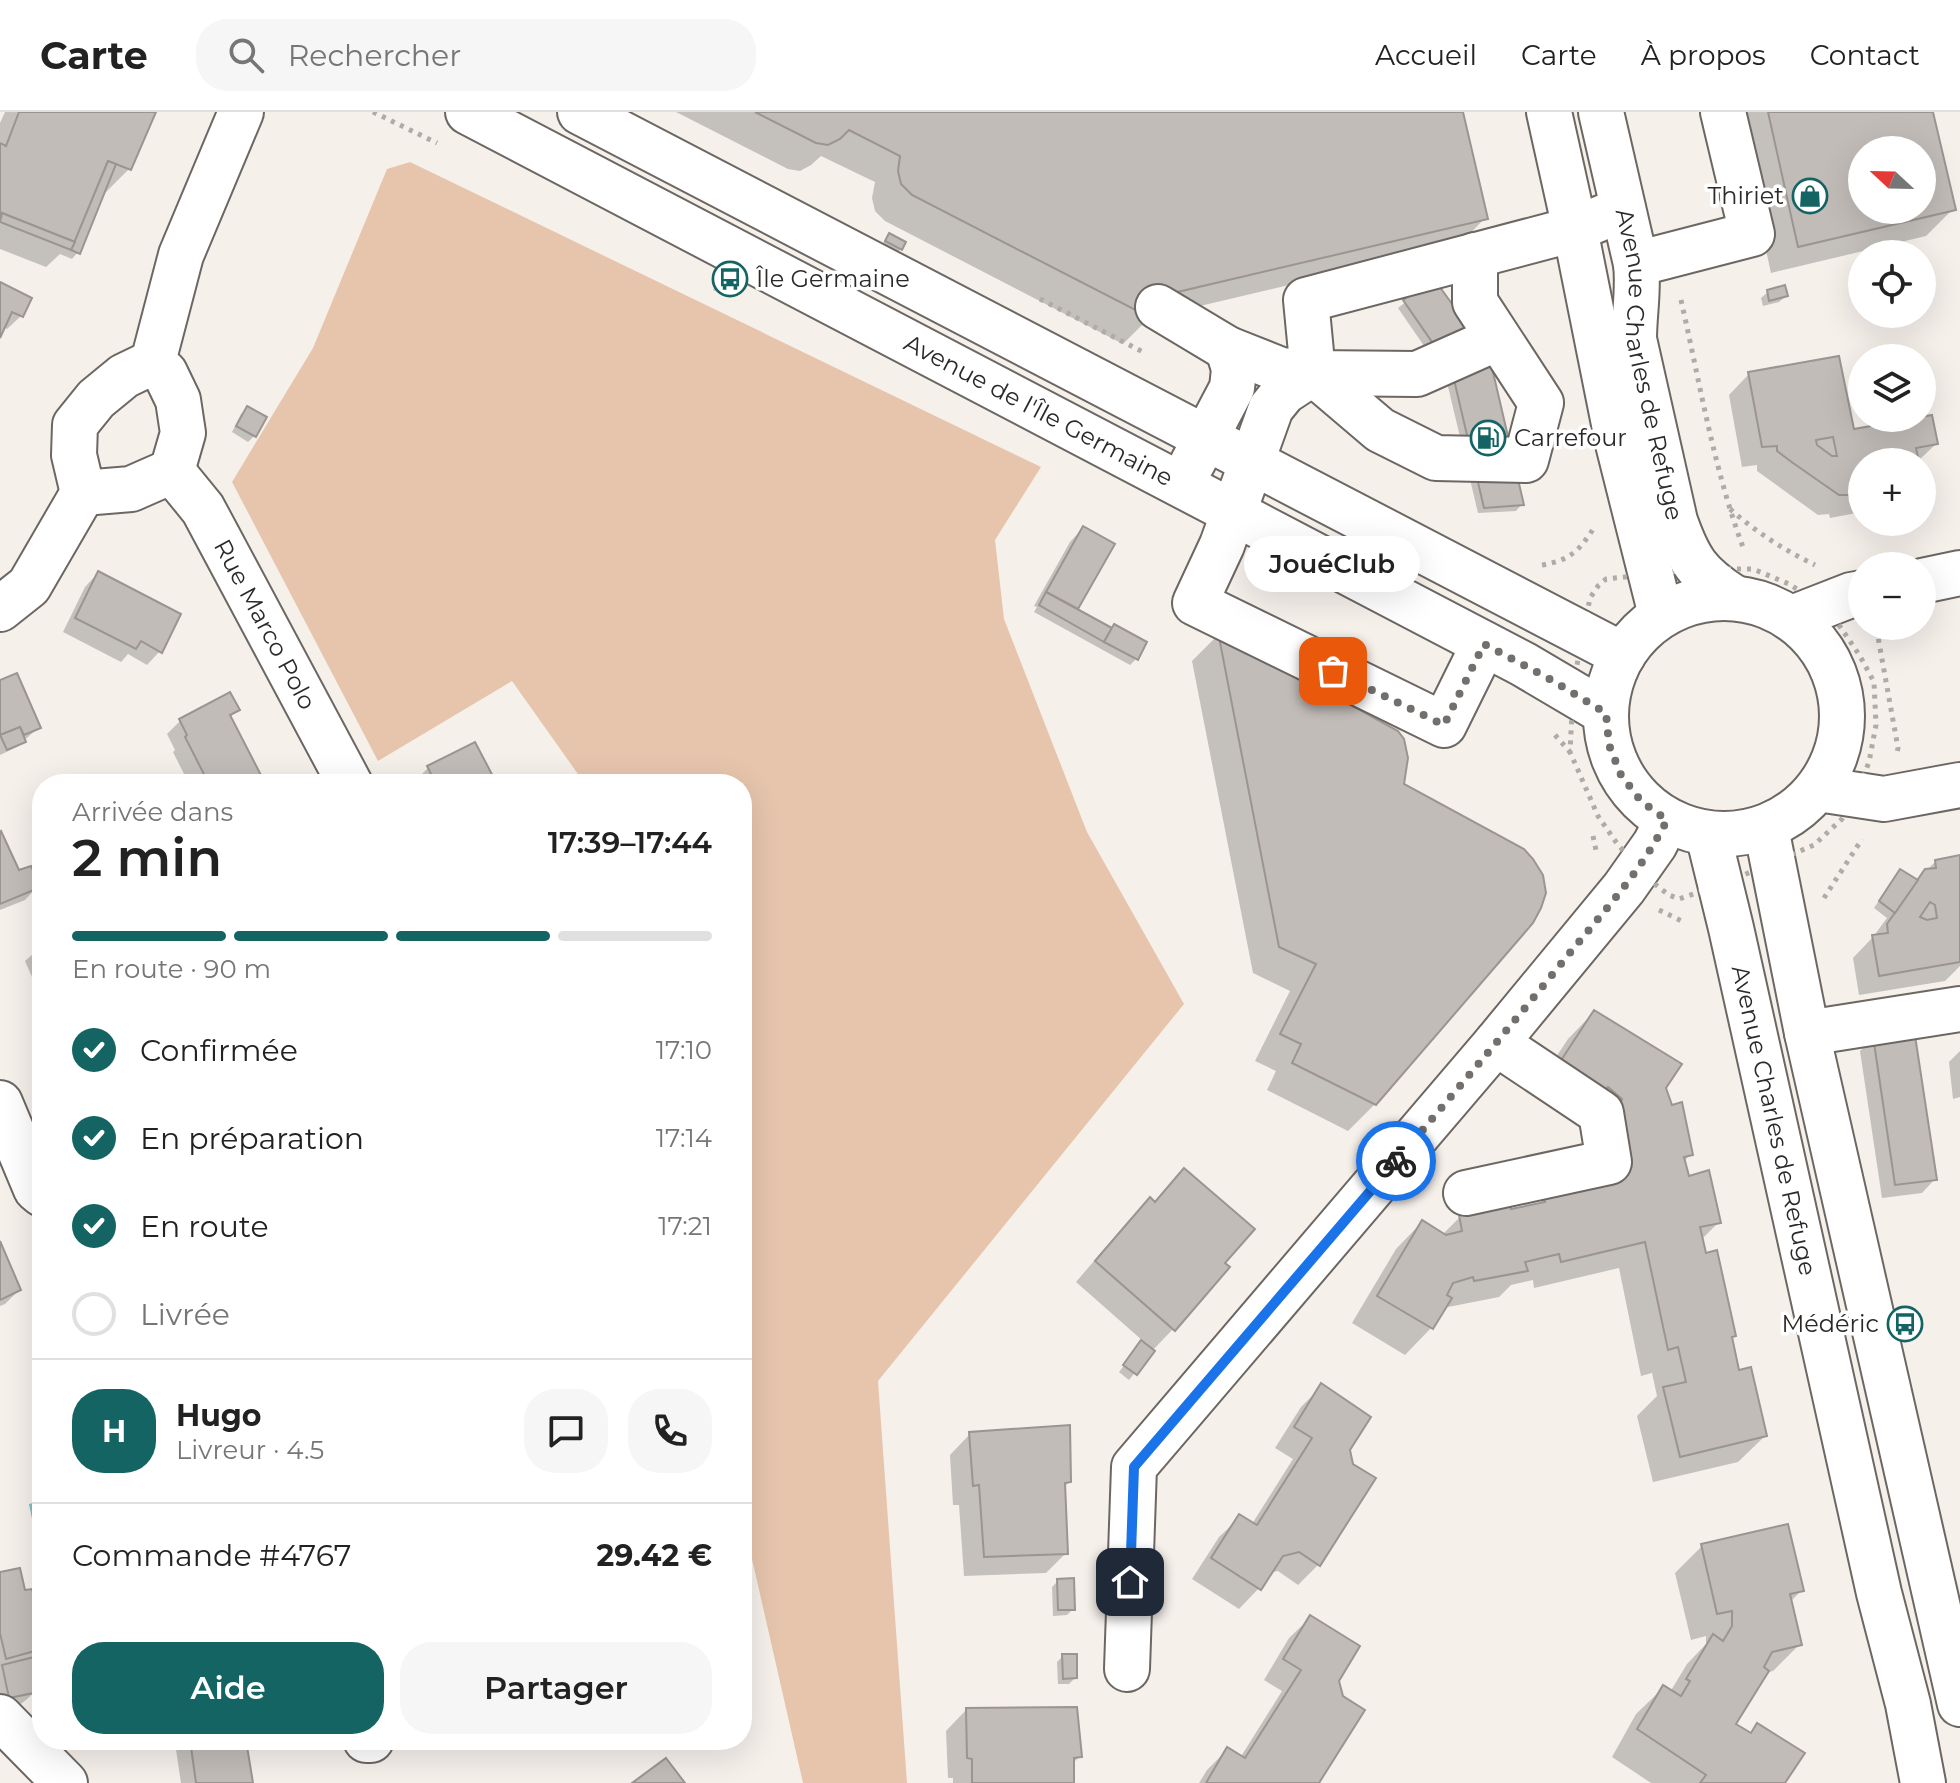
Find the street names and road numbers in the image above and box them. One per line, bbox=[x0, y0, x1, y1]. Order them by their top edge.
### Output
street label: Avenue Charles de Refuge bbox=[1610, 206, 1689, 523]
street label: Avenue de l'Île Germaine bbox=[900, 328, 1178, 492]
street label: Rue Marco Polo bbox=[208, 534, 322, 714]
street label: Avenue Charles de Refuge bbox=[1726, 963, 1823, 1278]

